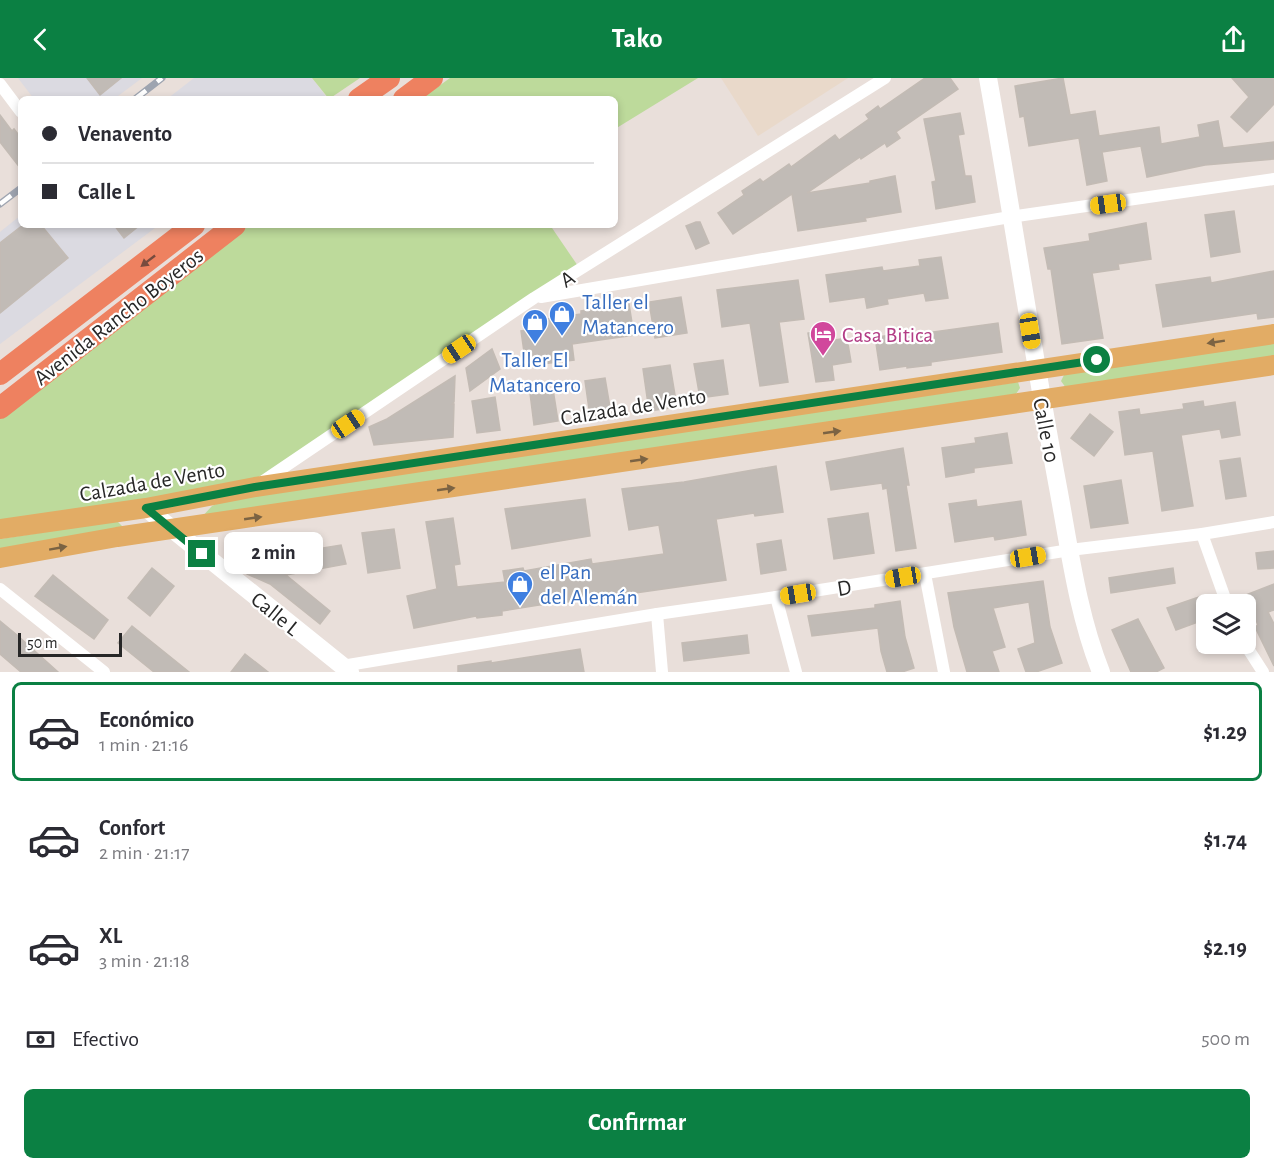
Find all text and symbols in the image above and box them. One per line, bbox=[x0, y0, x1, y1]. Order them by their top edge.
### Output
icon: back bbox=[24, 23, 57, 56]
icon: share bbox=[1217, 23, 1250, 56]
text: Tako bbox=[611, 25, 663, 52]
text: Venavento bbox=[78, 123, 172, 145]
text: Calle L bbox=[78, 181, 135, 203]
car bbox=[1089, 193, 1127, 215]
street label: Avenida Rancho Boyeros bbox=[30, 244, 207, 390]
one-way arrow bbox=[140, 254, 156, 267]
street label: A bbox=[556, 266, 579, 292]
place label: Taller el Matancero bbox=[582, 291, 674, 338]
shop icon: Taller el Matancero bbox=[547, 299, 577, 337]
shop icon: Taller El Matancero bbox=[520, 307, 550, 345]
car bbox=[1018, 312, 1042, 350]
hotel icon: Casa Bitica bbox=[808, 319, 838, 357]
place label: Casa Bitica bbox=[842, 324, 933, 346]
car bbox=[439, 331, 479, 367]
one-way arrow bbox=[1207, 338, 1226, 347]
route start bbox=[1083, 346, 1110, 373]
place label: Taller El Matancero bbox=[489, 349, 581, 396]
street label: Calzada de Vento bbox=[559, 385, 708, 429]
street label: Calle 10 bbox=[1029, 396, 1063, 464]
car bbox=[328, 406, 368, 442]
one-way arrow bbox=[823, 427, 842, 436]
one-way arrow bbox=[630, 456, 649, 465]
street label: Calzada de Vento bbox=[78, 458, 226, 506]
one-way arrow bbox=[437, 484, 456, 493]
one-way arrow bbox=[244, 513, 263, 522]
callout: 2 min bbox=[223, 533, 322, 575]
route end bbox=[188, 540, 215, 567]
one-way arrow bbox=[48, 543, 67, 552]
text: 2 min bbox=[251, 543, 296, 563]
car bbox=[1009, 545, 1047, 569]
place label: el Pan del Alemán bbox=[540, 561, 638, 608]
car bbox=[884, 565, 922, 589]
shop icon: el Pan del Alemán bbox=[505, 569, 535, 607]
street label: D bbox=[835, 576, 853, 600]
car bbox=[779, 582, 817, 606]
street label: Calle L bbox=[247, 588, 304, 640]
map controls bbox=[1196, 594, 1256, 654]
button: layers bbox=[1196, 594, 1256, 654]
scale bar bbox=[18, 630, 122, 658]
text: 50 m bbox=[27, 635, 58, 651]
icon: car bbox=[27, 705, 81, 759]
text: Económico bbox=[99, 709, 194, 731]
text: $1.29 bbox=[1203, 721, 1247, 743]
text: 1 min · 21:16 bbox=[99, 735, 188, 755]
icon: car bbox=[27, 813, 81, 867]
text: Confort bbox=[99, 817, 165, 839]
text: $1.74 bbox=[1204, 829, 1247, 851]
text: 2 min · 21:17 bbox=[99, 843, 190, 863]
icon: car bbox=[27, 921, 81, 975]
text: XL bbox=[99, 925, 122, 947]
text: $2.19 bbox=[1203, 937, 1247, 959]
text: 3 min · 21:18 bbox=[99, 951, 190, 971]
icon: cash bbox=[24, 1023, 57, 1056]
text: Efectivo bbox=[72, 1028, 139, 1050]
text: 500 m bbox=[1201, 1029, 1250, 1049]
button: Confirmar bbox=[24, 1089, 1250, 1158]

